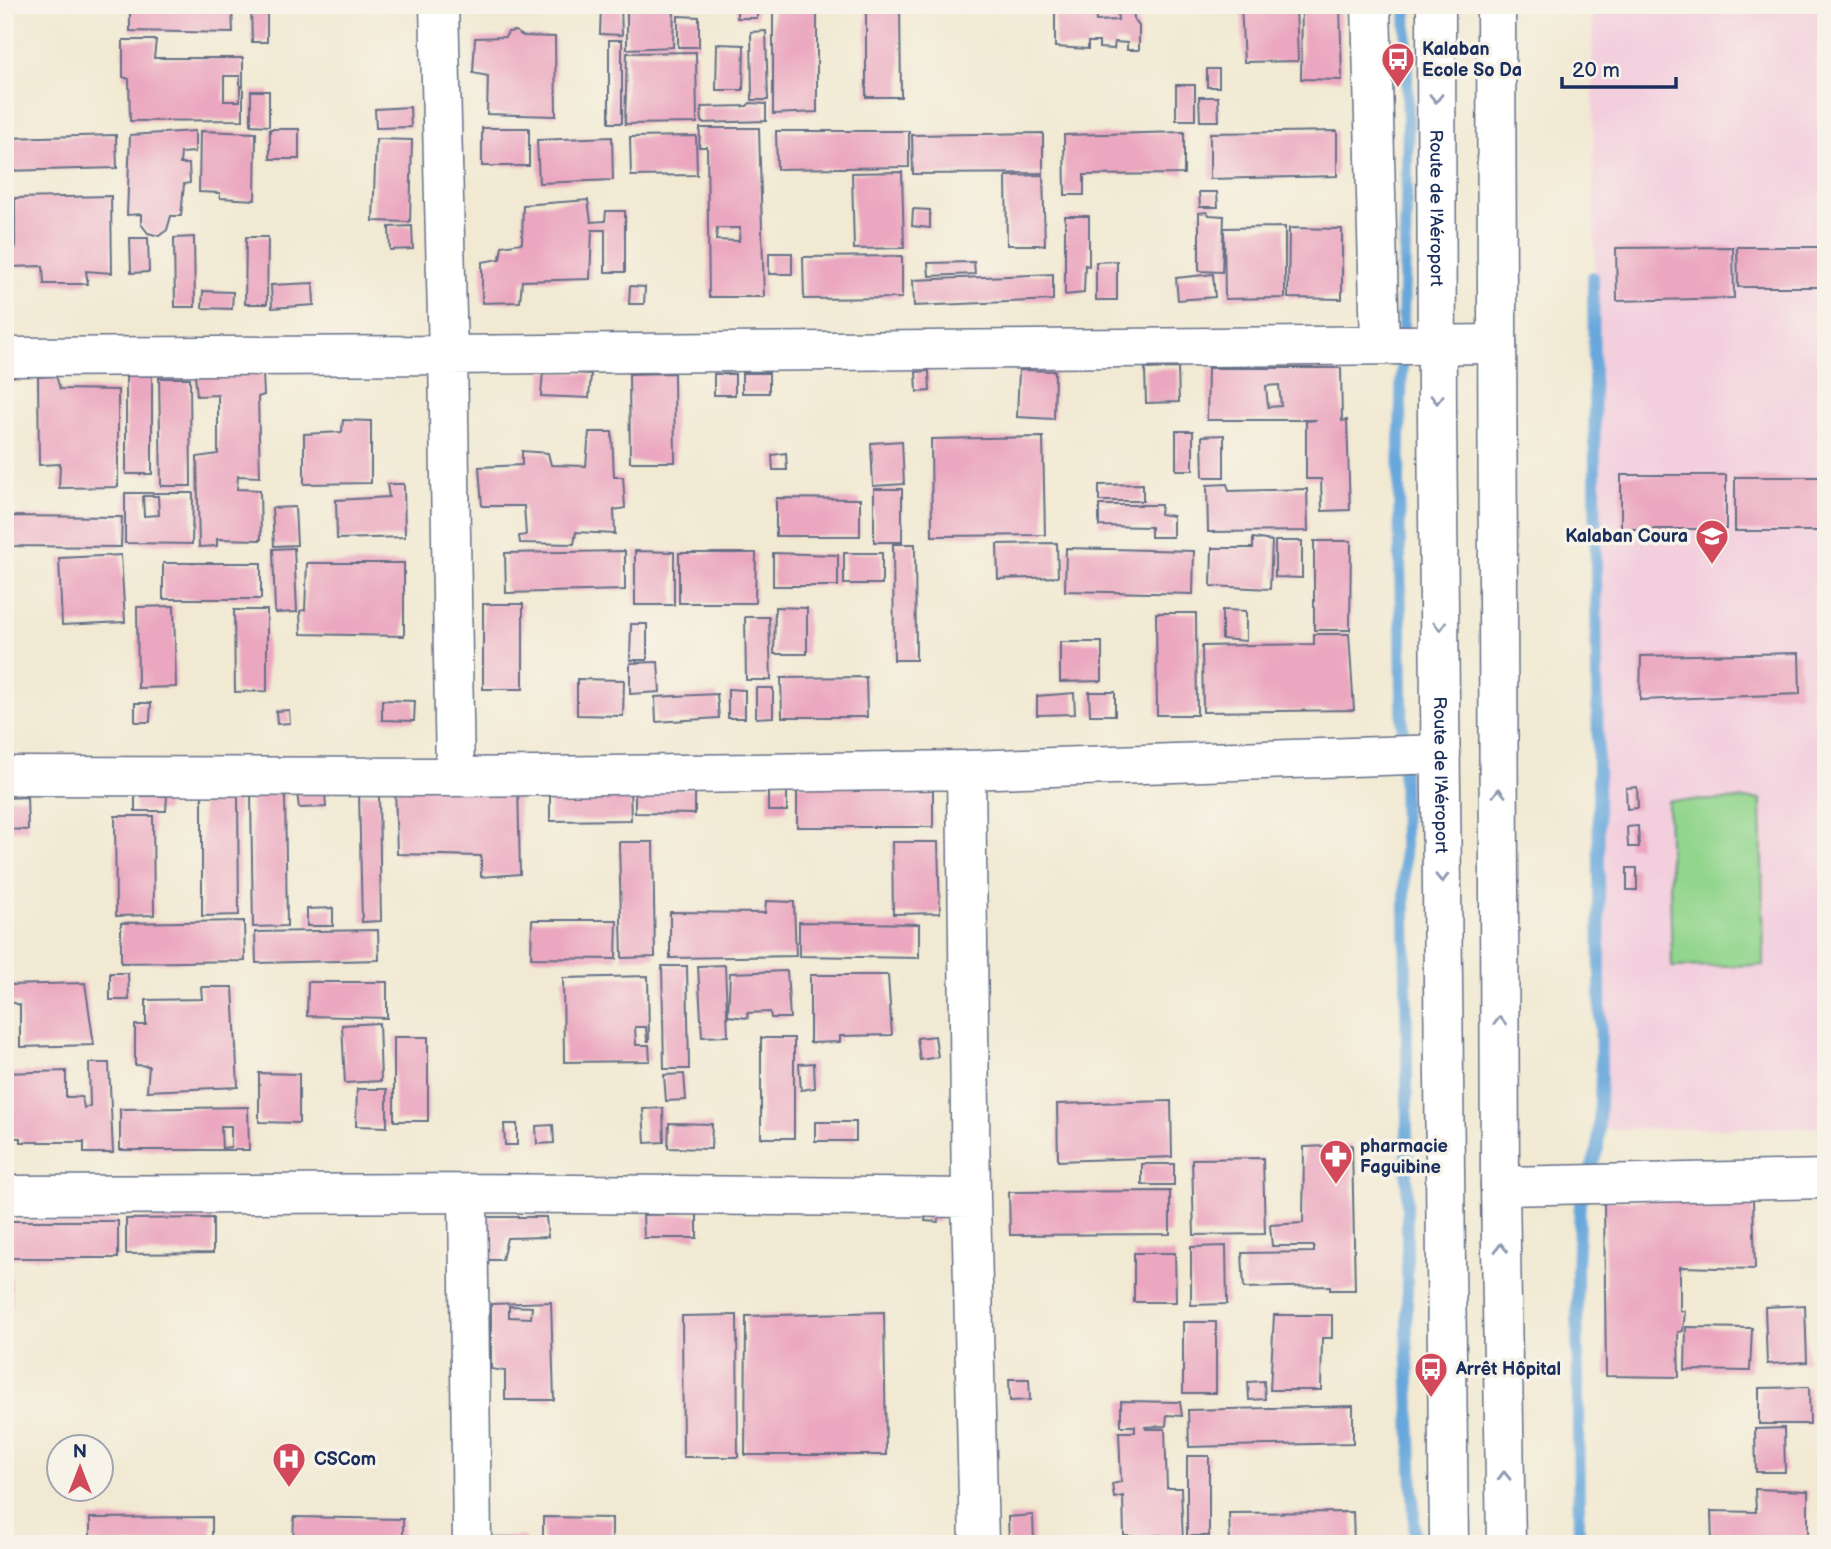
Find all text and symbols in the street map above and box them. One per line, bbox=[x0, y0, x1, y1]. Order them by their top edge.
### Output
place label: Kalaban Ecole So Da bbox=[1422, 39, 1522, 81]
bus stop icon: Kalaban Ecole So Da bbox=[1379, 40, 1417, 89]
scale bar bbox=[1562, 46, 1675, 90]
text: 20 m bbox=[1572, 58, 1620, 83]
one-way arrow bbox=[1428, 93, 1444, 104]
street label: Route de l'Aéroport bbox=[1425, 129, 1447, 287]
one-way arrow bbox=[1429, 394, 1445, 405]
school or university icon: Kalaban Coura bbox=[1693, 517, 1731, 566]
place label: Kalaban Coura bbox=[1565, 526, 1688, 547]
one-way arrow bbox=[1432, 622, 1448, 632]
street label: Route de l'Aéroport bbox=[1429, 696, 1452, 854]
one-way arrow bbox=[1491, 787, 1507, 798]
one-way arrow bbox=[1434, 874, 1450, 884]
one-way arrow bbox=[1492, 1015, 1508, 1025]
place label: pharmacie Faguibine bbox=[1360, 1136, 1448, 1178]
pharmacy icon: pharmacie Faguibine bbox=[1317, 1137, 1355, 1186]
one-way arrow bbox=[1493, 1242, 1509, 1253]
bus stop icon: Arrêt Hôpital bbox=[1412, 1350, 1450, 1399]
place label: Arrêt Hôpital bbox=[1455, 1359, 1561, 1380]
north arrow bbox=[46, 1434, 116, 1504]
hospital icon: CSCom bbox=[270, 1440, 308, 1489]
text: N bbox=[73, 1441, 87, 1464]
place label: CSCom bbox=[314, 1449, 376, 1470]
one-way arrow bbox=[1497, 1470, 1512, 1481]

